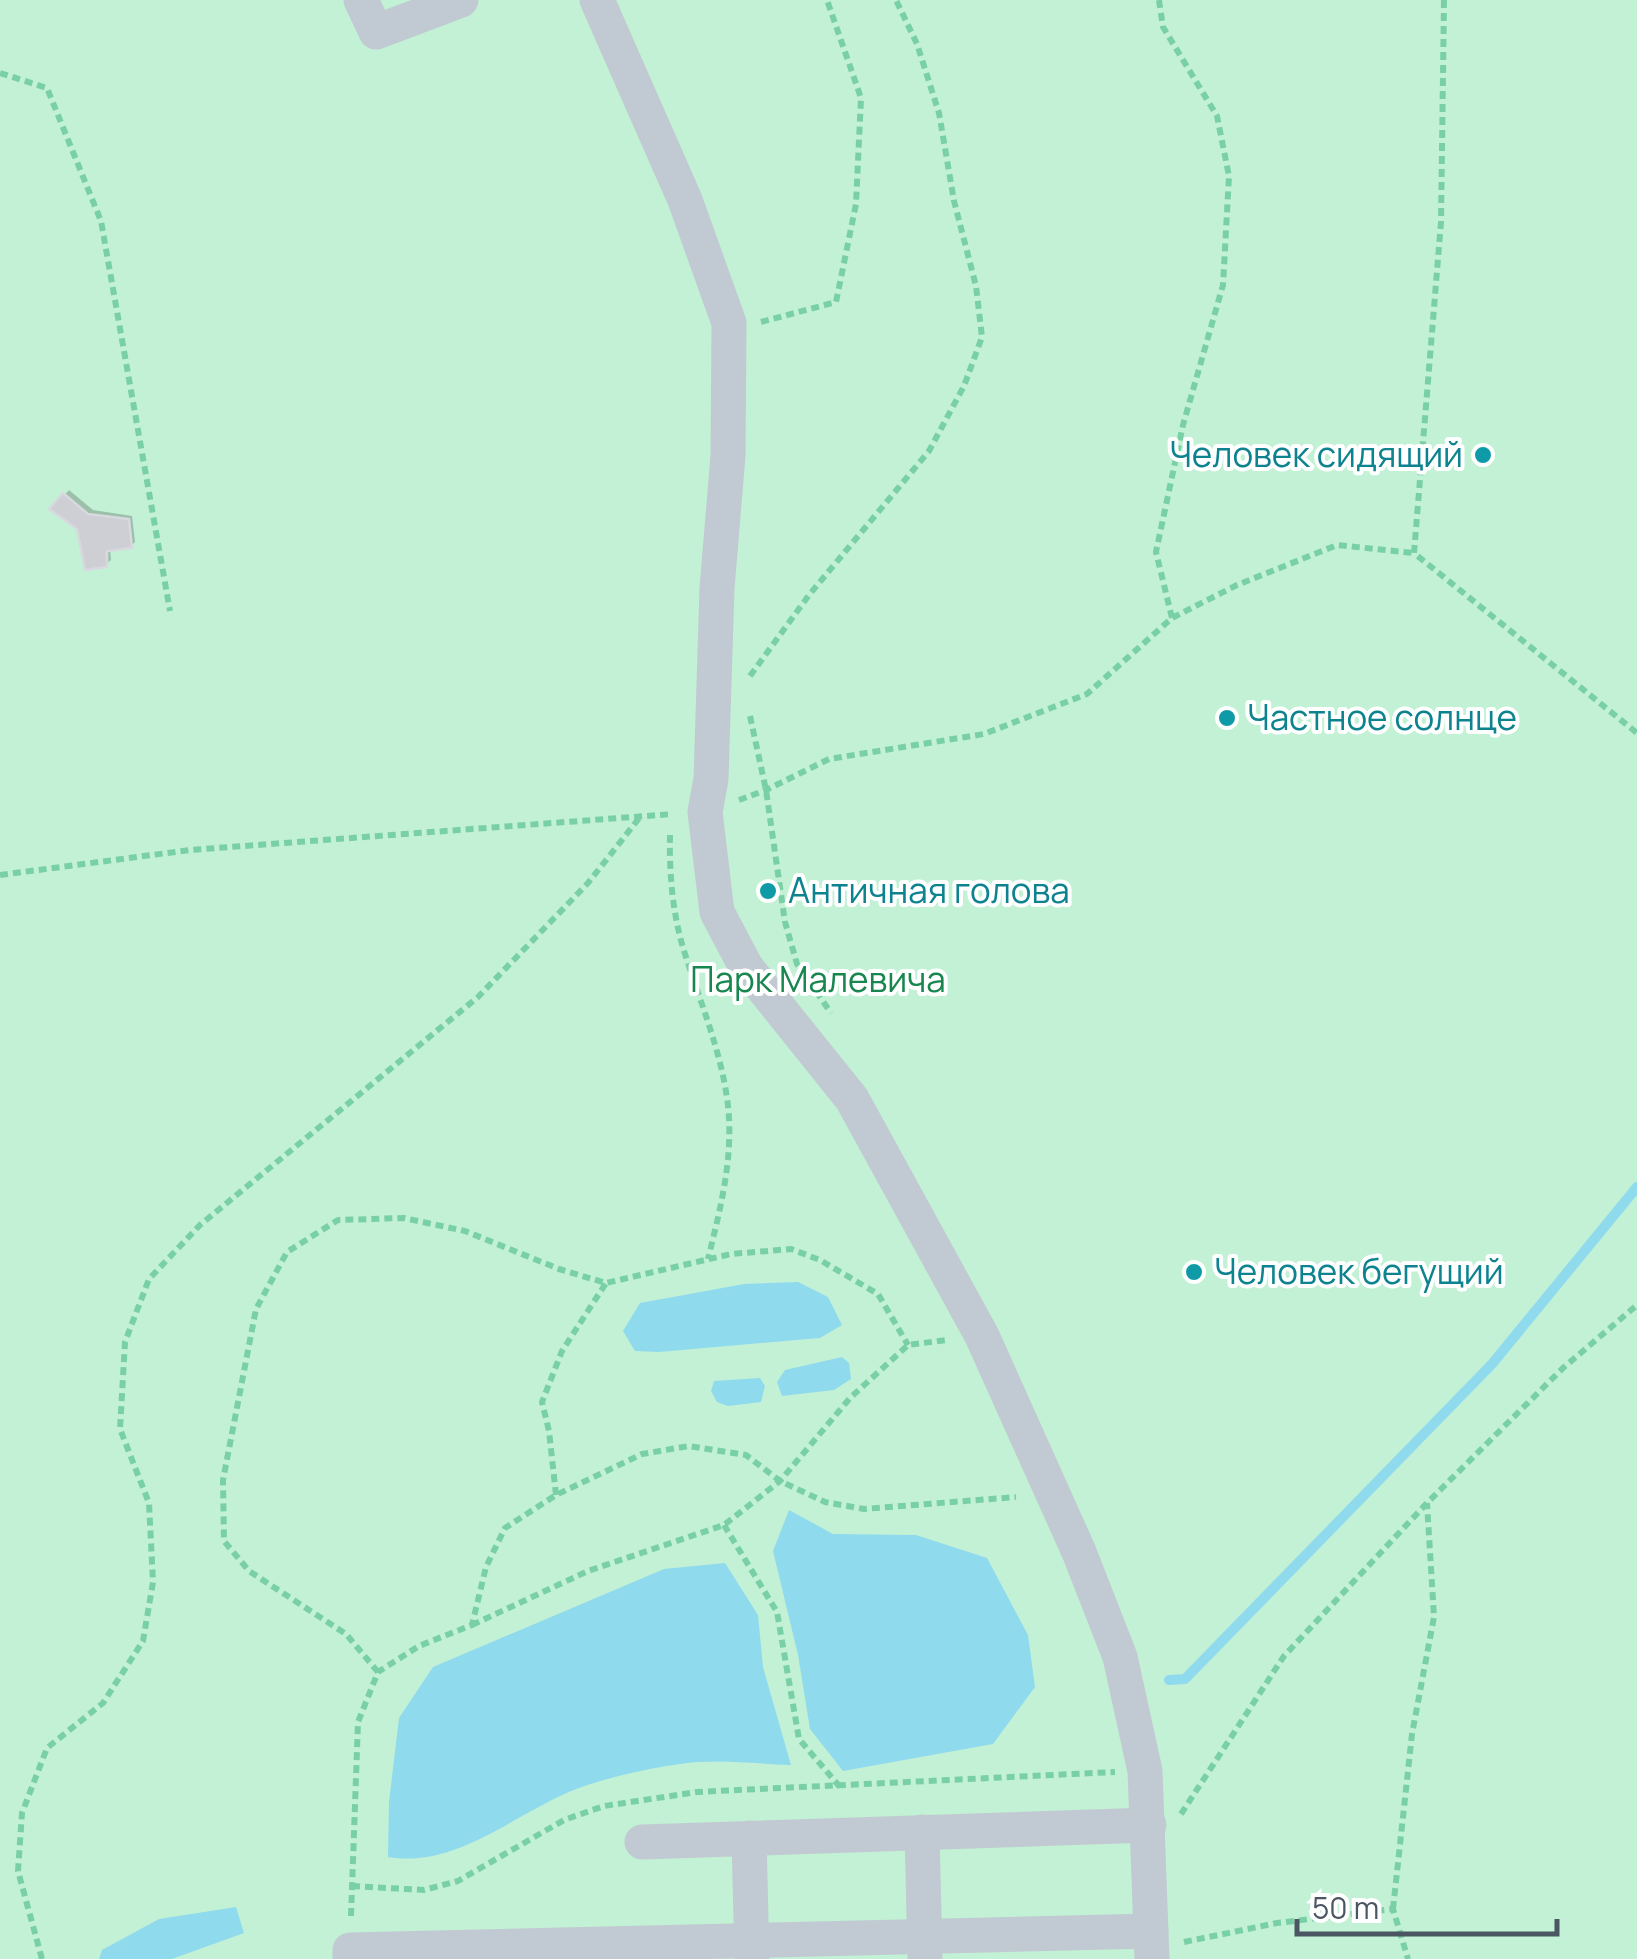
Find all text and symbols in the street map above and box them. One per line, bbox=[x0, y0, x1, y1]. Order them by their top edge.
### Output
place label: Человек сидящий bbox=[1169, 430, 1463, 478]
marker: Человек сидящий bbox=[1472, 444, 1494, 466]
place label: Частное солнце bbox=[1247, 693, 1517, 741]
marker: Частное солнце bbox=[1216, 707, 1238, 729]
place label: Античная голова bbox=[788, 866, 1070, 914]
marker: Античная голова bbox=[757, 880, 779, 902]
park label: Парк Малевича bbox=[690, 955, 946, 1003]
place label: Человек бегущий bbox=[1214, 1247, 1504, 1295]
marker: Человек бегущий bbox=[1183, 1261, 1205, 1283]
scale bar bbox=[1297, 1874, 1557, 1936]
text: 50 m bbox=[1312, 1887, 1379, 1928]

